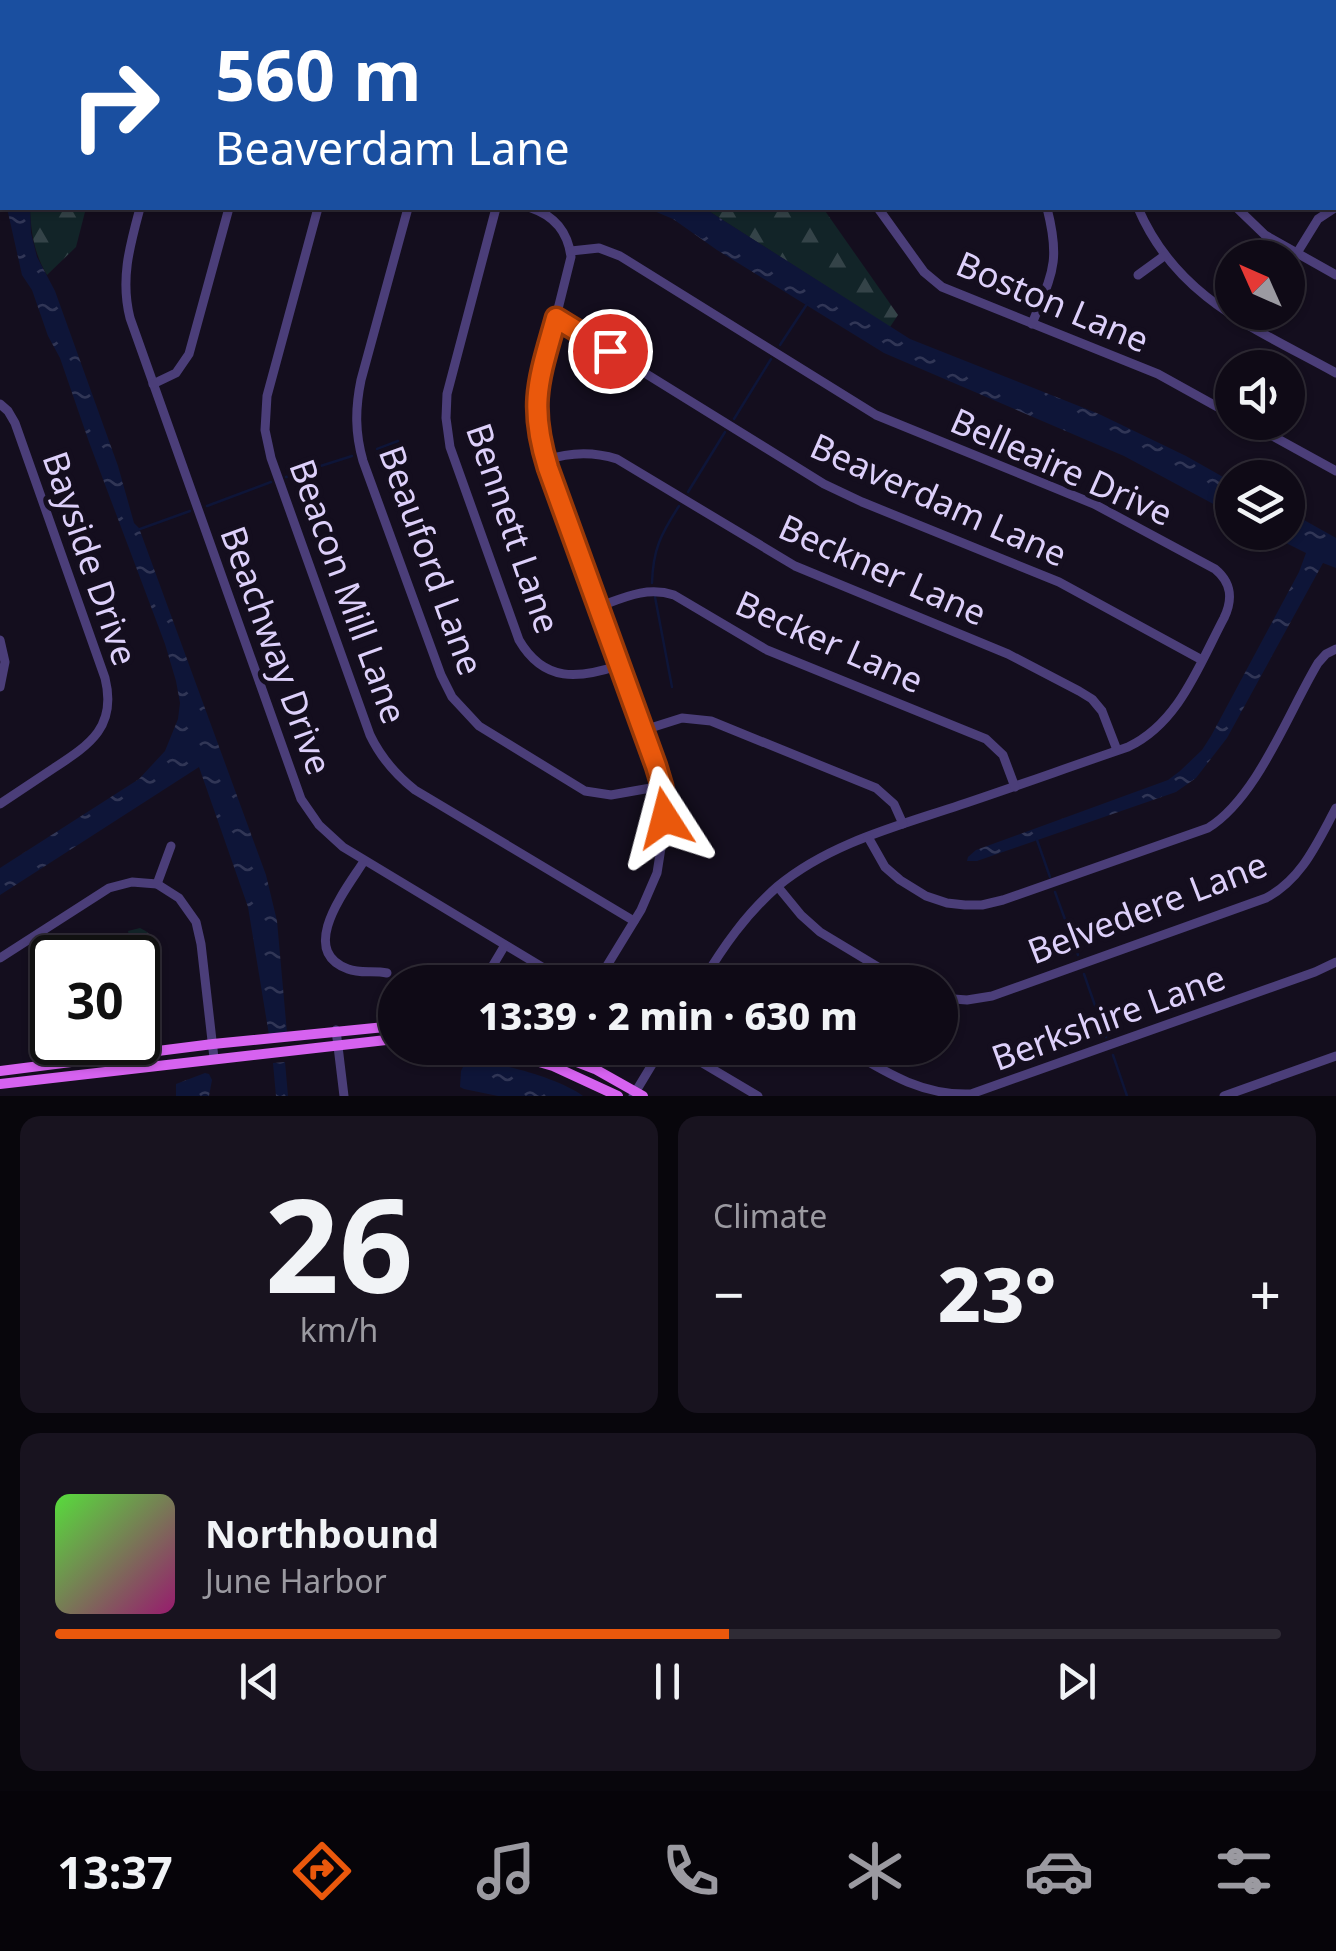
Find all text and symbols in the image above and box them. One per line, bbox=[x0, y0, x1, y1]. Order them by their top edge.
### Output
text: 560 m bbox=[215, 26, 422, 122]
icon: right bbox=[50, 40, 180, 170]
text: Beaverdam Lane bbox=[215, 117, 570, 178]
street label: Boston Lane bbox=[950, 239, 1156, 363]
north arrow bbox=[1215, 240, 1305, 330]
map controls bbox=[1215, 240, 1305, 550]
pin bbox=[568, 309, 653, 394]
icon: arrive bbox=[583, 324, 638, 379]
button: sound bbox=[1215, 350, 1305, 440]
street label: Belleaire Drive bbox=[944, 396, 1180, 536]
street label: Bennett Lane bbox=[456, 417, 572, 639]
street label: Beaverdam Lane bbox=[803, 421, 1075, 577]
street label: Beauford Lane bbox=[369, 439, 495, 681]
street label: Bayside Drive bbox=[32, 445, 150, 671]
street label: Beacon Mill Lane bbox=[279, 452, 419, 730]
button: layers bbox=[1215, 460, 1305, 550]
street label: Beckner Lane bbox=[772, 502, 994, 636]
street label: Beachway Drive bbox=[210, 519, 344, 781]
street label: Becker Lane bbox=[729, 579, 931, 703]
position arrow bbox=[613, 766, 717, 870]
street label: Belvedere Lane bbox=[1021, 840, 1273, 974]
speed limit sign: 30 bbox=[30, 935, 160, 1065]
street label: Berkshire Lane bbox=[985, 953, 1231, 1081]
text: 13:39 · 2 min · 630 m bbox=[478, 989, 858, 1041]
text: 26 bbox=[265, 1154, 413, 1331]
text: Climate bbox=[713, 1194, 827, 1237]
text: 23° bbox=[938, 1242, 1056, 1344]
text: − bbox=[713, 1256, 744, 1331]
text: + bbox=[1250, 1256, 1281, 1331]
text: km/h bbox=[300, 1308, 378, 1351]
text: Northbound bbox=[205, 1507, 439, 1559]
text: June Harbor bbox=[205, 1559, 387, 1602]
icon: previous bbox=[232, 1654, 287, 1709]
icon: pause bbox=[640, 1654, 695, 1709]
icon: next bbox=[1049, 1654, 1104, 1709]
icon: directions bbox=[287, 1836, 357, 1906]
icon: music bbox=[471, 1836, 541, 1906]
icon: phone bbox=[656, 1836, 726, 1906]
icon: climate bbox=[840, 1836, 910, 1906]
icon: car bbox=[1024, 1836, 1094, 1906]
icon: filters bbox=[1209, 1836, 1279, 1906]
text: 13:37 bbox=[57, 1841, 173, 1902]

